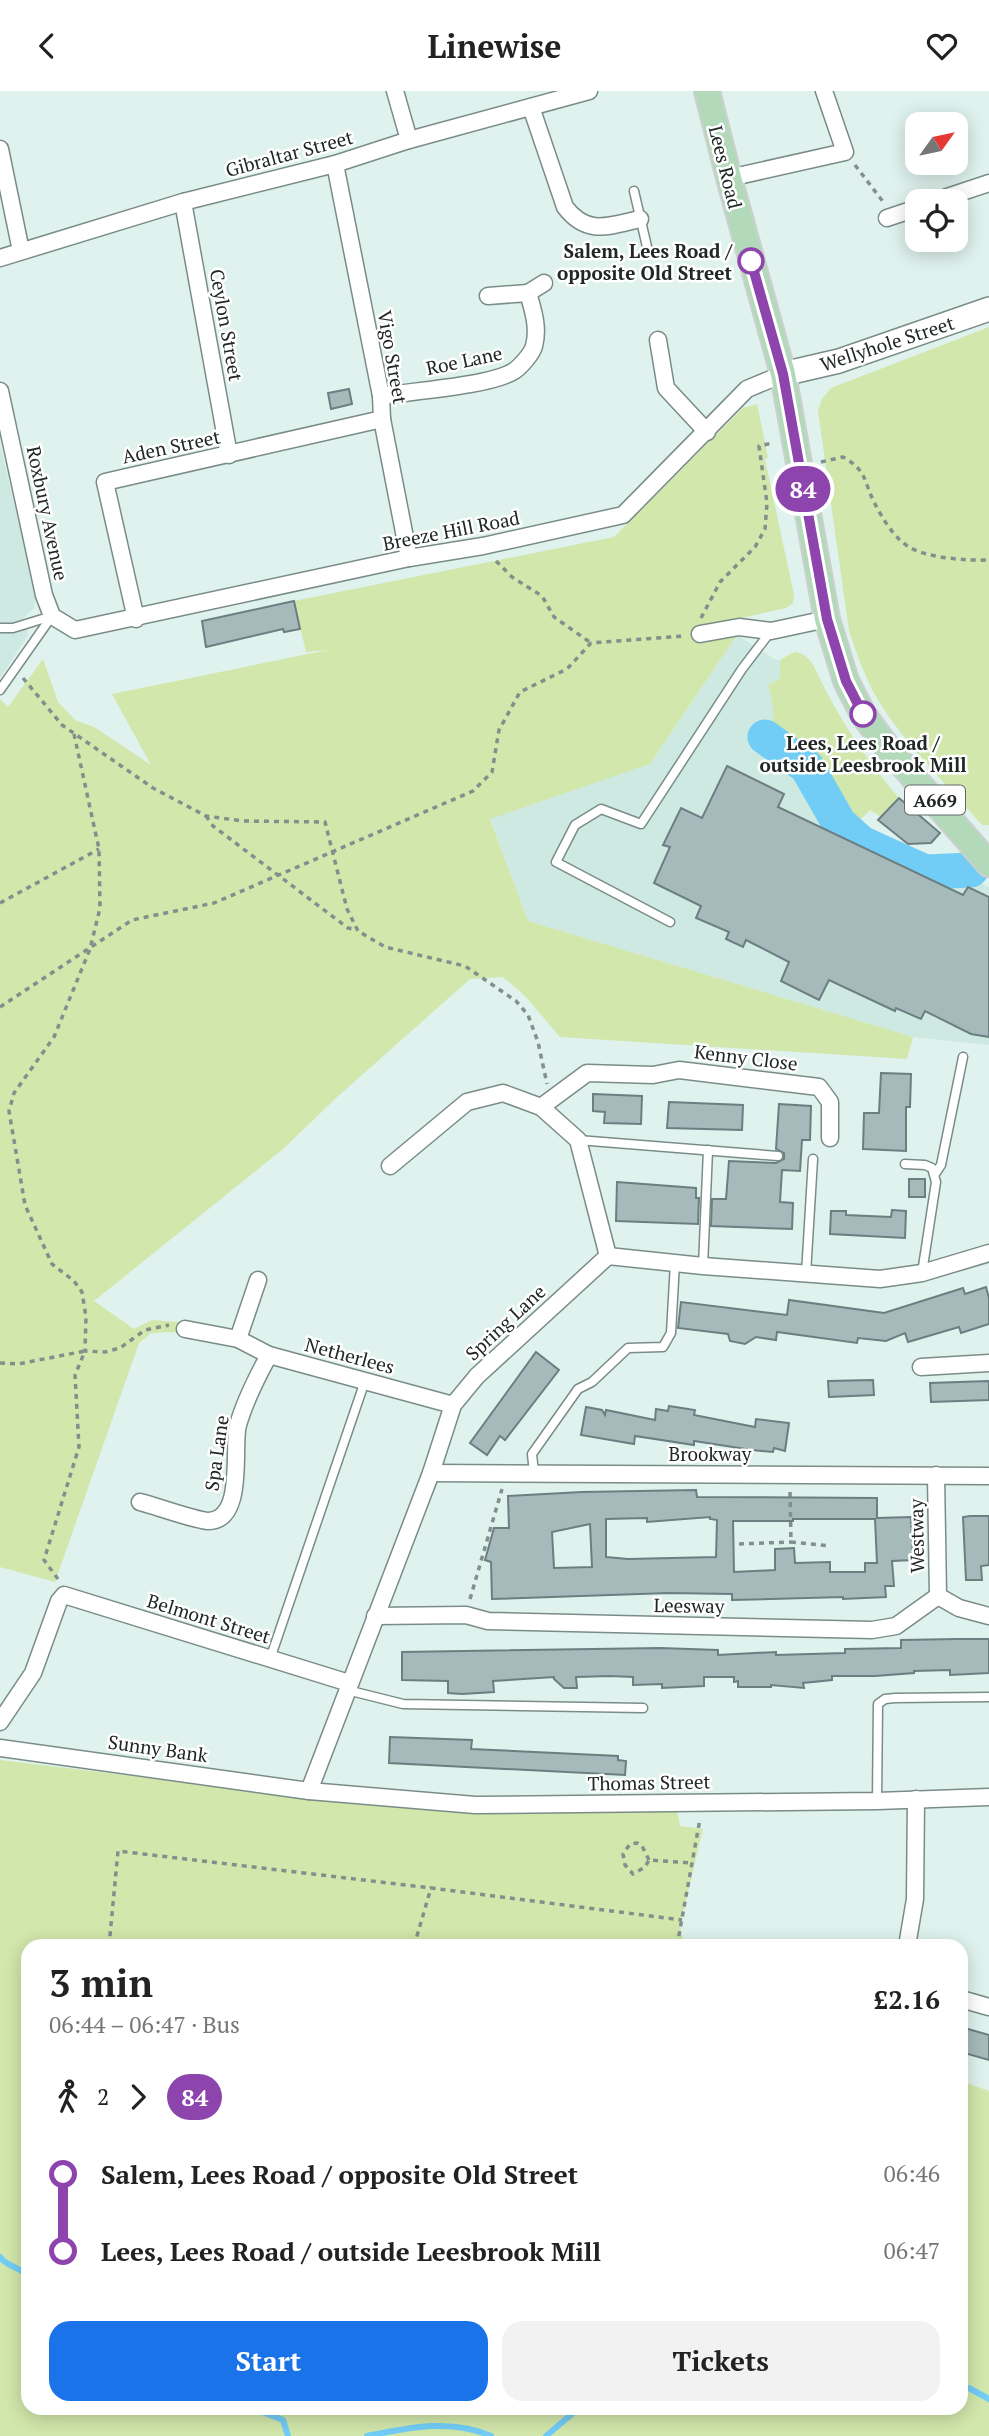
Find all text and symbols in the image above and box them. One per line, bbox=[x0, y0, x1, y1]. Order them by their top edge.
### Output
text: Linewise bbox=[427, 25, 562, 67]
icon: back bbox=[28, 27, 66, 65]
icon: heart bbox=[923, 27, 961, 65]
north arrow bbox=[905, 112, 968, 175]
map controls bbox=[905, 112, 968, 252]
street label: Lees Road bbox=[704, 123, 748, 212]
street label: Gibraltar Street bbox=[222, 124, 356, 182]
button: locate bbox=[905, 189, 968, 252]
place label: Salem, Lees Road / opposite Old Street bbox=[557, 238, 733, 285]
marker: Salem, Lees Road / opposite Old Street bbox=[738, 248, 764, 274]
street label: Ceylon Street bbox=[205, 267, 249, 383]
street label: Vigo Street bbox=[372, 308, 414, 406]
street label: Wellyhole Street bbox=[817, 310, 957, 376]
street label: Roe Lane bbox=[424, 340, 504, 380]
street label: Aden Street bbox=[120, 423, 222, 469]
street label: Roxbury Avenue bbox=[22, 443, 74, 583]
line badge: 84 bbox=[772, 466, 834, 512]
text: 84 bbox=[789, 473, 817, 505]
street label: Breeze Hill Road bbox=[380, 504, 522, 556]
marker: Lees, Lees Road / outside Leesbrook Mill bbox=[850, 701, 876, 727]
place label: Lees, Lees Road / outside Leesbrook Mill bbox=[759, 730, 967, 777]
road number: A669 bbox=[905, 785, 965, 815]
street label: Kenny Close bbox=[693, 1038, 799, 1076]
street label: Spring Lane bbox=[460, 1279, 550, 1365]
street label: Netherlees bbox=[303, 1331, 397, 1379]
street label: Spa Lane bbox=[198, 1414, 234, 1492]
street label: Brookway bbox=[669, 1441, 752, 1466]
street label: Westway bbox=[903, 1498, 929, 1573]
street label: Belmont Street bbox=[144, 1587, 274, 1649]
street label: Leesway bbox=[653, 1592, 725, 1618]
street label: Sunny Bank bbox=[107, 1729, 210, 1767]
street label: Thomas Street bbox=[587, 1768, 711, 1796]
text: 3 min bbox=[49, 1958, 153, 2008]
text: £2.16 bbox=[874, 1982, 940, 2016]
text: 06:44 – 06:47 · Bus bbox=[49, 2009, 240, 2040]
icon: walk bbox=[49, 2078, 87, 2116]
icon: forward bbox=[119, 2078, 157, 2116]
text: 2 bbox=[97, 2081, 109, 2112]
text: 84 bbox=[181, 2081, 208, 2113]
text: Salem, Lees Road / opposite Old Street bbox=[101, 2157, 578, 2191]
text: 06:46 bbox=[883, 2158, 940, 2189]
text: Lees, Lees Road / outside Leesbrook Mill bbox=[101, 2234, 601, 2268]
text: 06:47 bbox=[883, 2235, 940, 2266]
button: Start bbox=[49, 2321, 488, 2401]
button: Tickets bbox=[502, 2321, 940, 2401]

